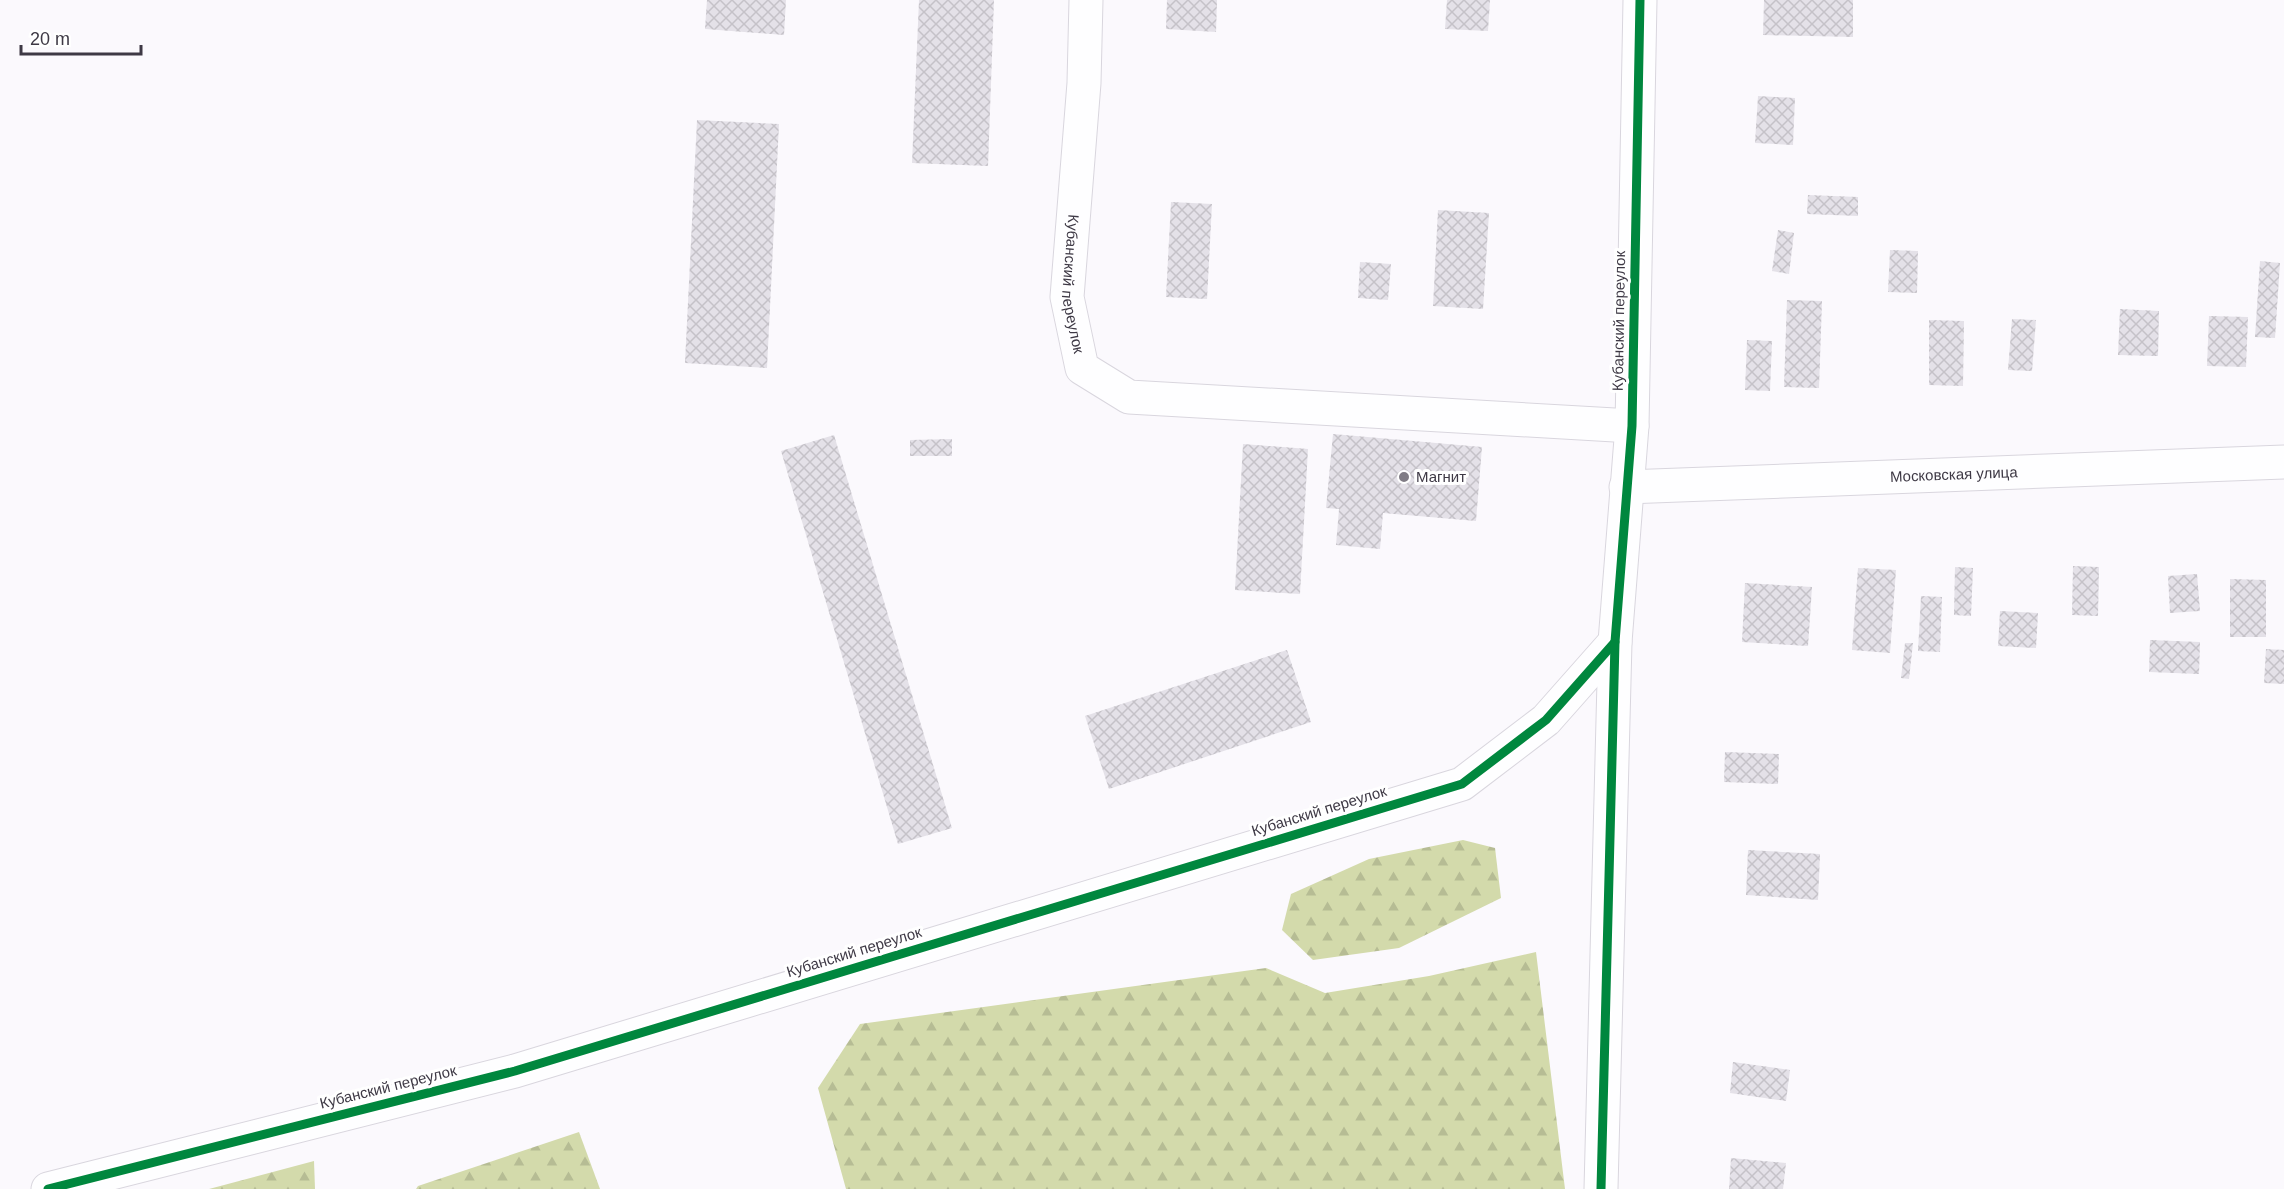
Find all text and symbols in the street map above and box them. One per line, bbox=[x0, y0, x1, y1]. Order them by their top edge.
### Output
scale bar bbox=[21, 18, 141, 56]
text: 20 m bbox=[30, 29, 70, 49]
street label: Кубанский переулок bbox=[1059, 214, 1088, 355]
street label: Кубанский переулок bbox=[1609, 250, 1628, 391]
street label: Московская улица bbox=[1890, 463, 2019, 485]
place label: Магнит bbox=[1416, 468, 1466, 485]
marker: Магнит bbox=[1397, 470, 1411, 484]
street label: Кубанский переулок bbox=[1249, 782, 1389, 839]
street label: Кубанский переулок bbox=[784, 923, 924, 980]
street label: Кубанский переулок bbox=[318, 1061, 458, 1112]

